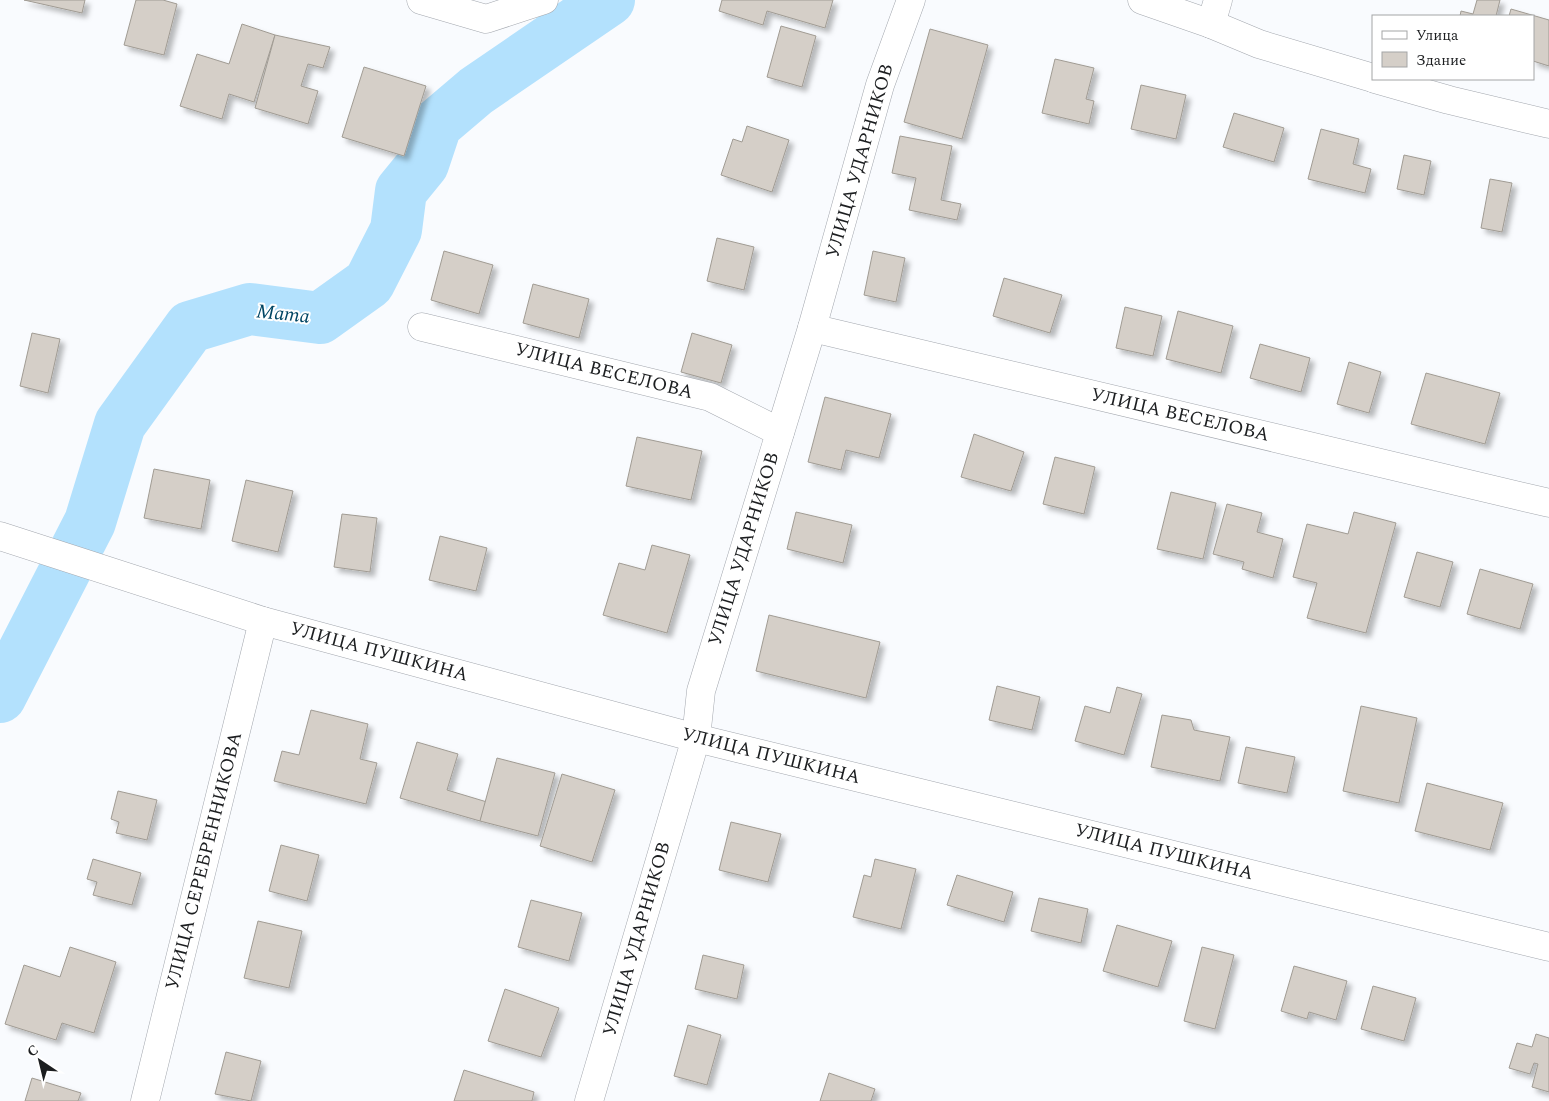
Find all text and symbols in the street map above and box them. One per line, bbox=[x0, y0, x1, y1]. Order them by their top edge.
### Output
legend bbox=[1372, 15, 1534, 80]
text: Улица bbox=[1416, 24, 1459, 47]
text: Здание bbox=[1416, 49, 1466, 72]
street label: УЛИЦА УДАРНИКОВ bbox=[818, 60, 902, 262]
water label: Мата bbox=[255, 296, 311, 332]
street label: УЛИЦА ВЕСЕЛОВА bbox=[512, 335, 696, 407]
street label: УЛИЦА ВЕСЕЛОВА bbox=[1088, 380, 1272, 450]
street label: УЛИЦА УДАРНИКОВ bbox=[701, 449, 787, 649]
street label: УЛИЦА ПУШКИНА bbox=[287, 614, 471, 690]
street label: УЛИЦА ПУШКИНА bbox=[679, 720, 863, 792]
street label: УЛИЦА СЕРЕБРЕННИКОВА bbox=[158, 729, 250, 993]
street label: УЛИЦА ПУШКИНА bbox=[1072, 816, 1256, 888]
street label: УЛИЦА УДАРНИКОВ bbox=[595, 838, 679, 1040]
north arrow bbox=[15, 1036, 65, 1086]
text: С bbox=[23, 1039, 43, 1062]

